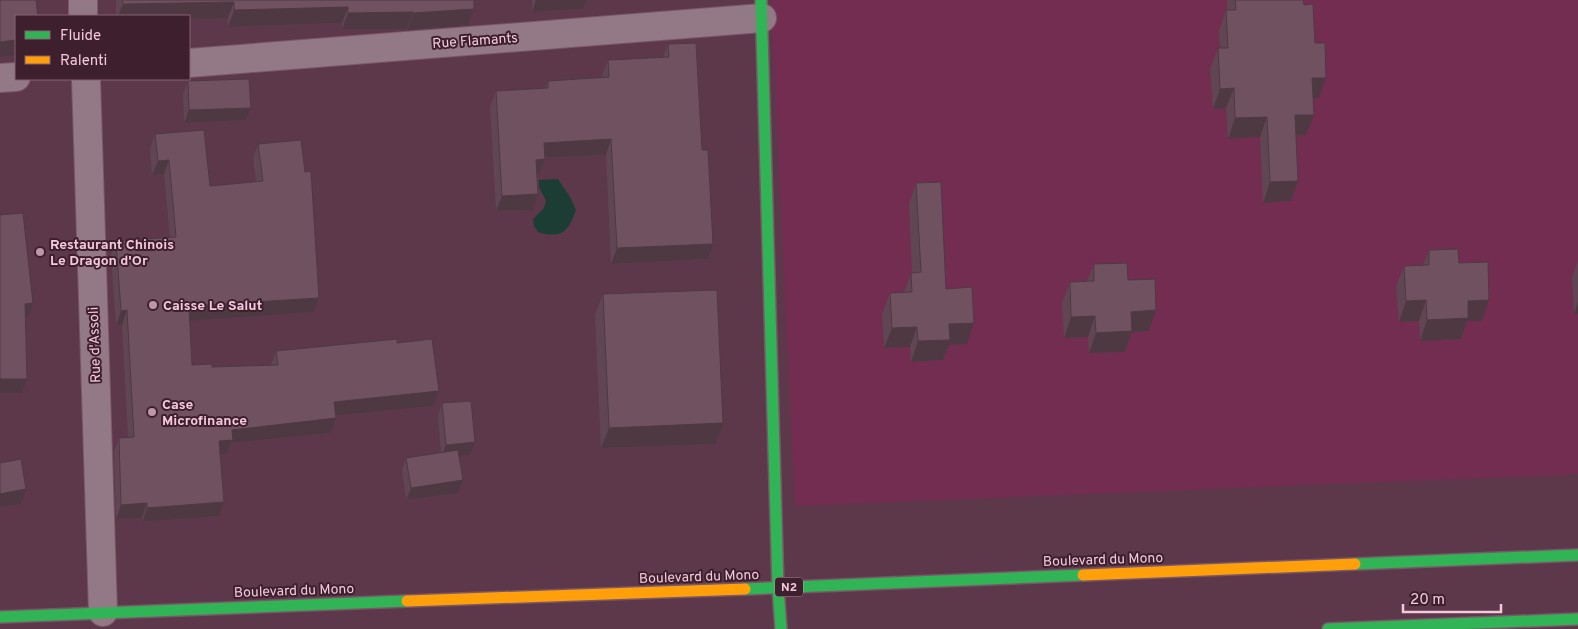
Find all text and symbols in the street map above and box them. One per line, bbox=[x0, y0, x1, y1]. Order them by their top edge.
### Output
legend bbox=[15, 15, 190, 80]
text: Fluide bbox=[60, 27, 101, 46]
street label: Rue Flamants bbox=[432, 30, 518, 53]
text: Ralenti bbox=[60, 52, 107, 71]
place label: Restaurant Chinois Le Dragon d'Or bbox=[50, 237, 174, 270]
marker: Restaurant Chinois Le Dragon d'Or bbox=[34, 246, 46, 258]
place label: Caisse Le Salut bbox=[163, 298, 262, 315]
marker: Caisse Le Salut bbox=[147, 299, 159, 311]
street label: Rue d'Assoli bbox=[86, 307, 105, 383]
place label: Case Microfinance bbox=[162, 397, 247, 430]
marker: Case Microfinance bbox=[146, 406, 158, 418]
street label: Boulevard du Mono bbox=[1042, 550, 1164, 571]
street label: Boulevard du Mono bbox=[638, 567, 760, 588]
road number: N2 bbox=[775, 578, 803, 596]
street label: Boulevard du Mono bbox=[233, 581, 355, 602]
scale bar bbox=[1403, 582, 1500, 614]
text: 20 m bbox=[1410, 591, 1445, 610]

